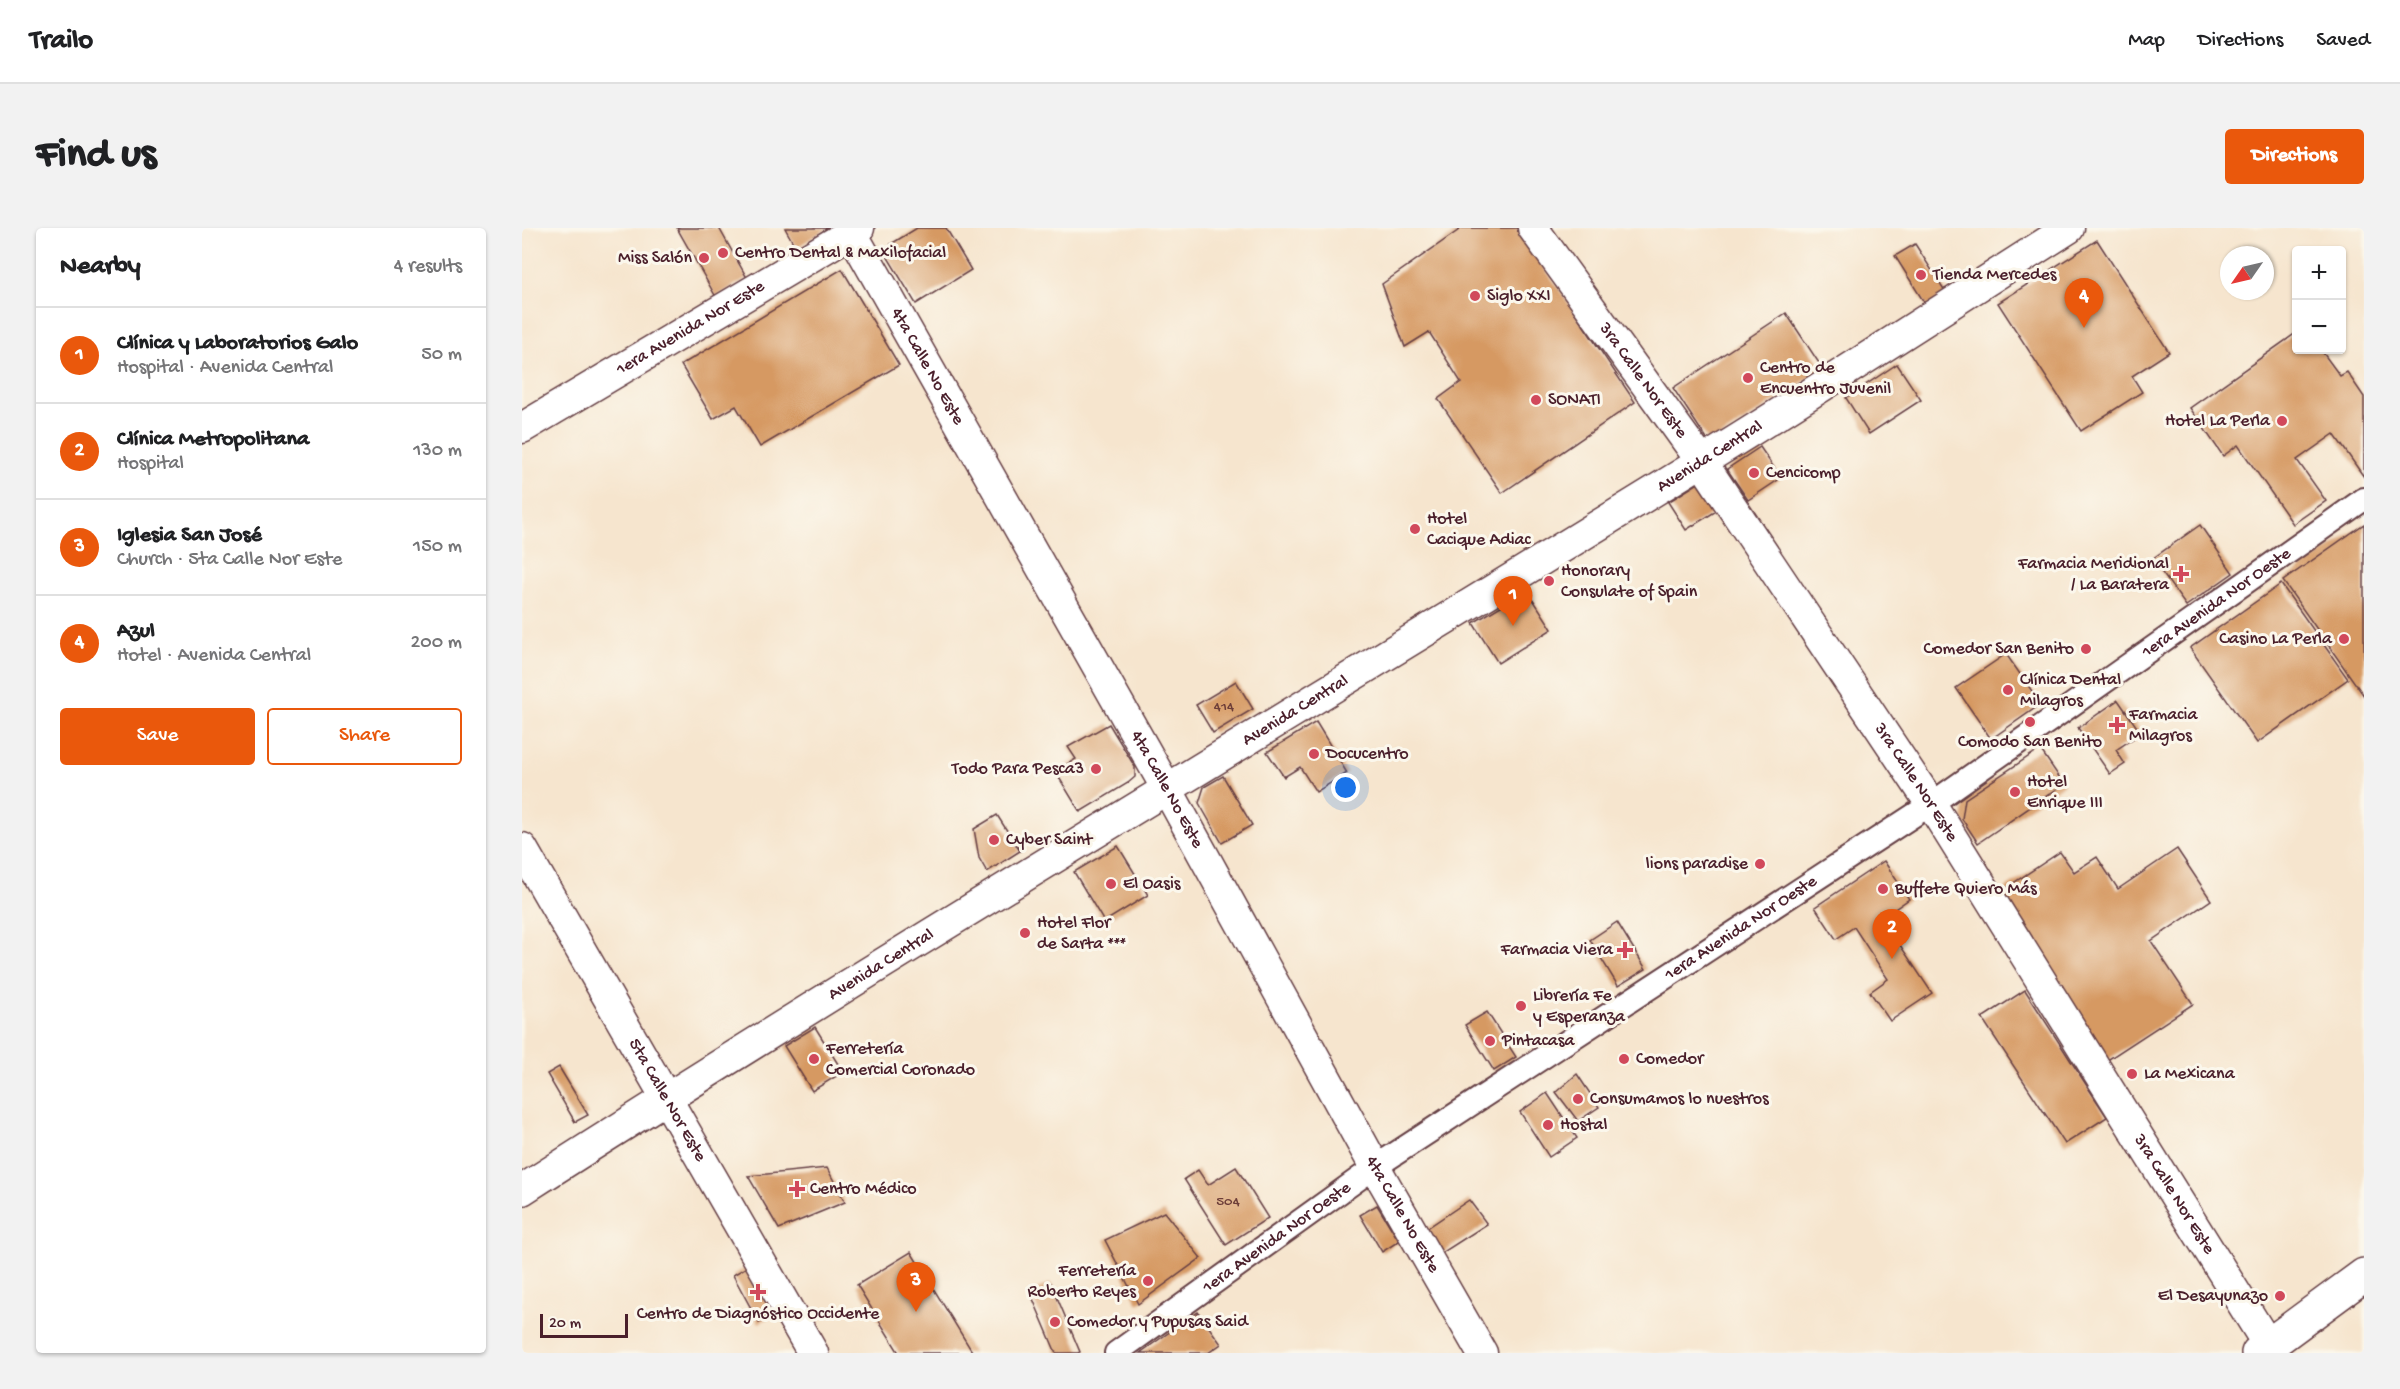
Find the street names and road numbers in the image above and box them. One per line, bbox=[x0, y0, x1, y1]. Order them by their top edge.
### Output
street label: 1era Avenida Nor Este bbox=[612, 276, 769, 381]
street label: 4ta Calle No Este bbox=[886, 304, 969, 429]
street label: 3ra Calle Nor Este bbox=[1594, 318, 1692, 443]
street label: Avenida Central bbox=[1653, 416, 1767, 497]
street label: 1era Avenida Nor Oeste bbox=[2137, 543, 2296, 663]
street label: Avenida Central bbox=[1239, 670, 1352, 751]
street label: 3ra Calle Nor Este bbox=[1869, 718, 1963, 846]
street label: 4ta Calle No Este bbox=[1126, 727, 1208, 852]
street label: 1era Avenida Nor Oeste bbox=[1660, 870, 1822, 986]
street label: Avenida Central bbox=[824, 924, 938, 1005]
street label: 5ta Calle Nor Este bbox=[624, 1035, 711, 1166]
street label: 3ra Calle Nor Este bbox=[2128, 1129, 2220, 1259]
street label: 4ta Calle No Este bbox=[1361, 1152, 1444, 1277]
street label: 1era Avenida Nor Oeste bbox=[1198, 1177, 1356, 1298]

